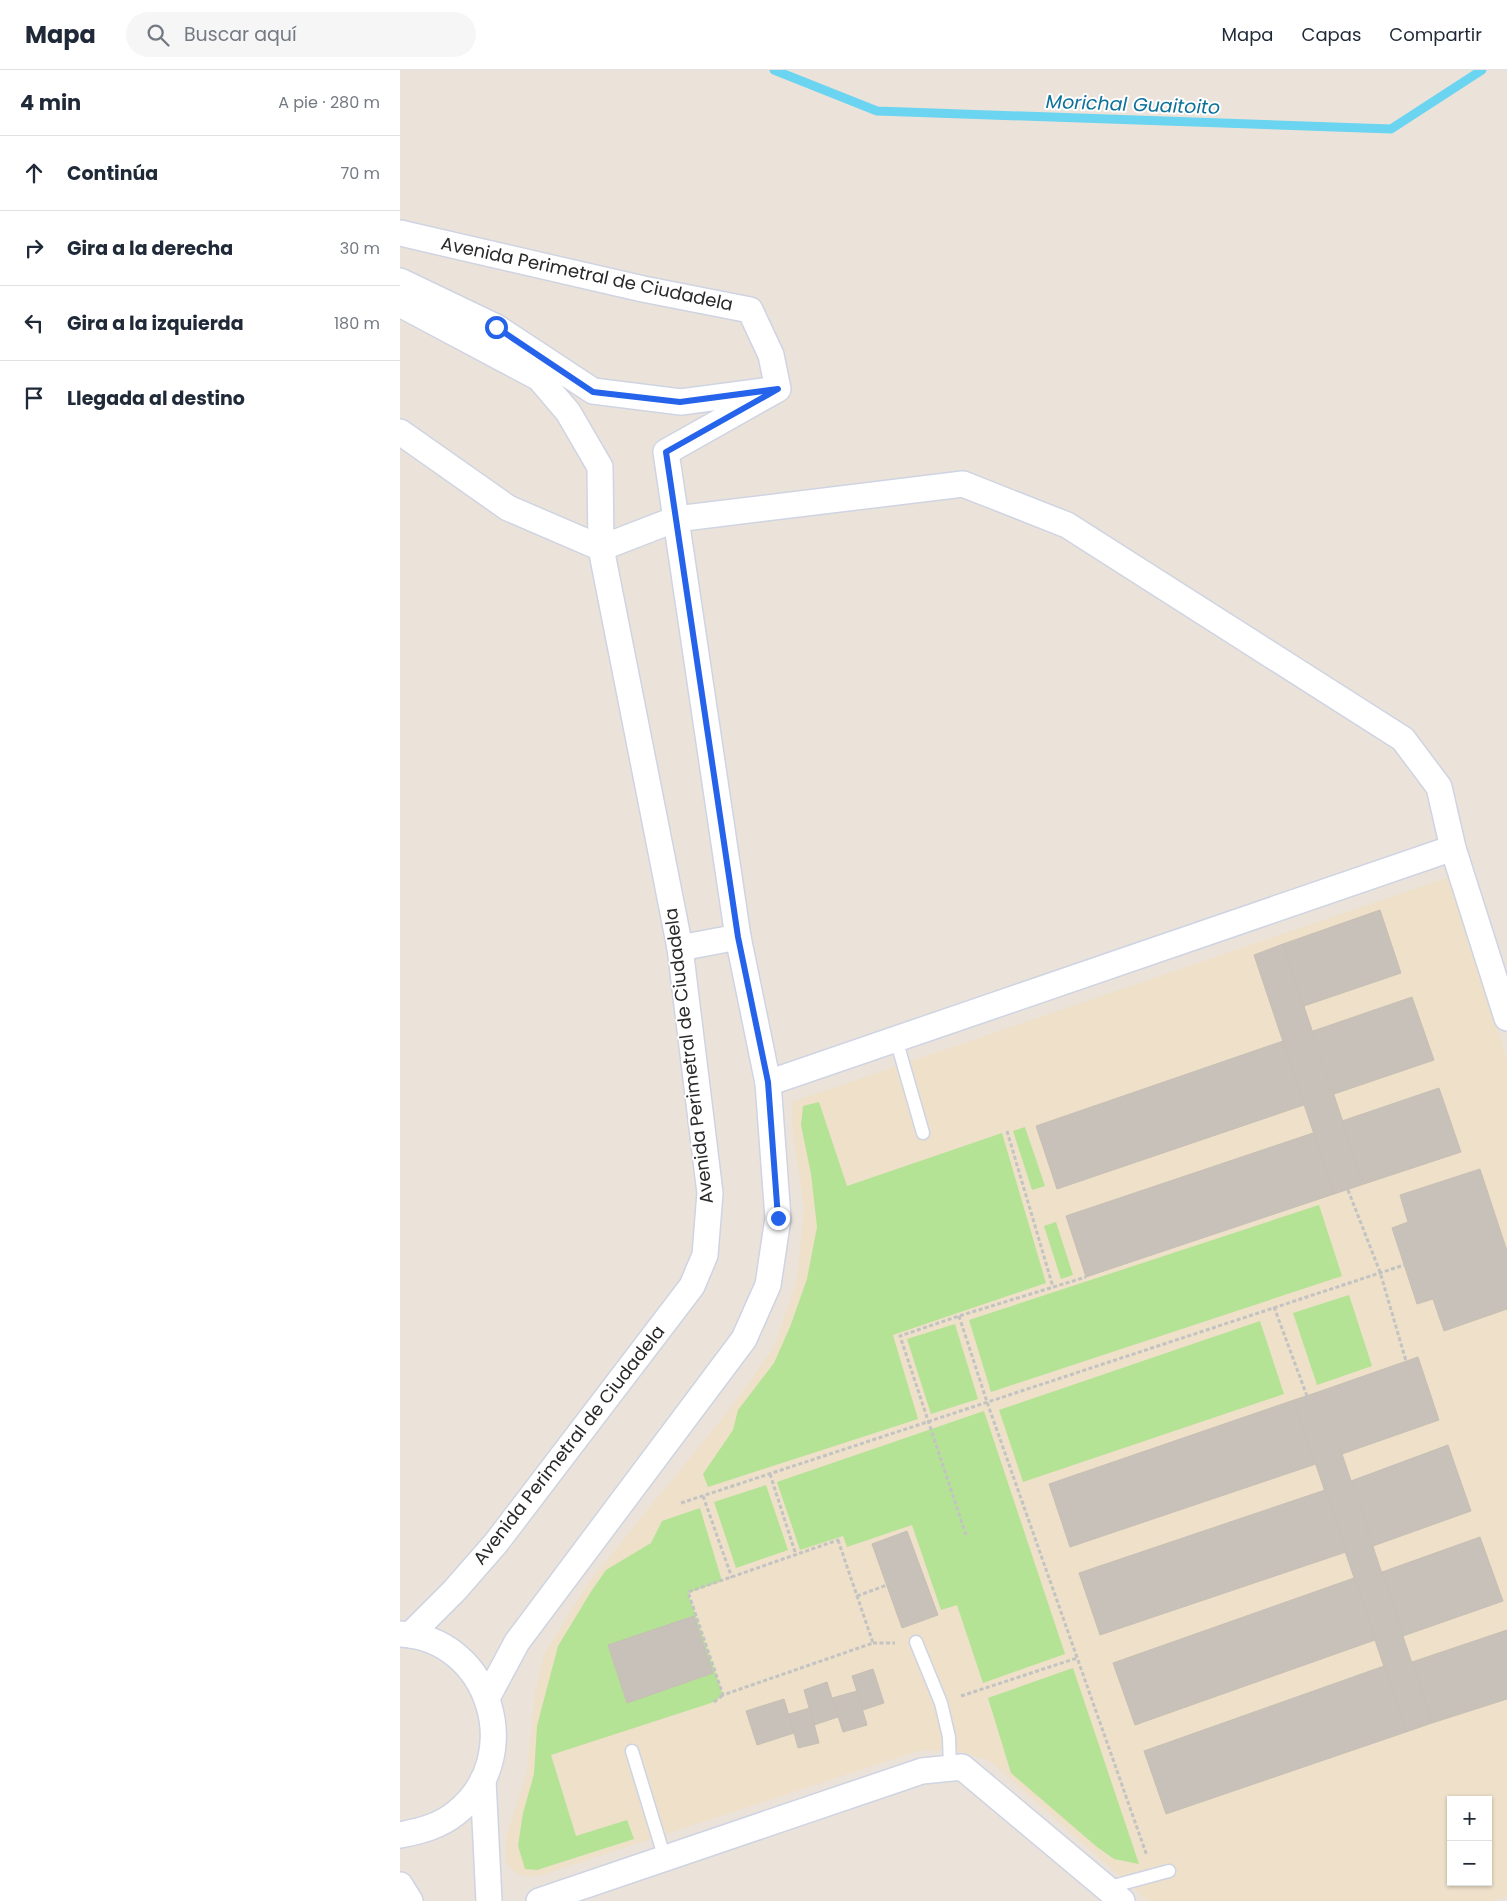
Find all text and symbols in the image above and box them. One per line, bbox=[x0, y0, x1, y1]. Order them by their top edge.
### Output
search box bbox=[126, 12, 476, 57]
text: Mapa bbox=[25, 18, 96, 51]
icon: search bbox=[144, 21, 172, 49]
text: Buscar aquí bbox=[184, 21, 297, 48]
text: Mapa bbox=[1221, 22, 1274, 47]
text: Capas bbox=[1302, 22, 1361, 47]
text: Compartir bbox=[1389, 22, 1482, 47]
text: 4 min bbox=[20, 88, 81, 117]
water label: Morichal Guaitoito bbox=[1045, 88, 1221, 121]
text: A pie · 280 m bbox=[278, 91, 380, 114]
icon: ahead bbox=[20, 159, 48, 187]
text: Continúa bbox=[67, 160, 158, 187]
text: 70 m bbox=[340, 162, 380, 185]
street label: Avenida Perimetral de Ciudadela bbox=[439, 230, 735, 317]
icon: right bbox=[20, 234, 48, 262]
text: Gira a la derecha bbox=[67, 235, 233, 262]
text: 30 m bbox=[340, 237, 380, 260]
icon: left bbox=[20, 309, 48, 337]
text: Gira a la izquierda bbox=[67, 310, 244, 337]
text: 180 m bbox=[334, 312, 380, 335]
route start bbox=[485, 316, 508, 339]
icon: arrive bbox=[20, 384, 48, 412]
text: Llegada al destino bbox=[67, 385, 245, 412]
street label: Avenida Perimetral de Ciudadela bbox=[658, 907, 719, 1205]
route end bbox=[767, 1207, 790, 1230]
street label: Avenida Perimetral de Ciudadela bbox=[467, 1320, 670, 1570]
map controls bbox=[1447, 1796, 1492, 1886]
button: + bbox=[1447, 1796, 1492, 1841]
button: − bbox=[1447, 1841, 1492, 1886]

